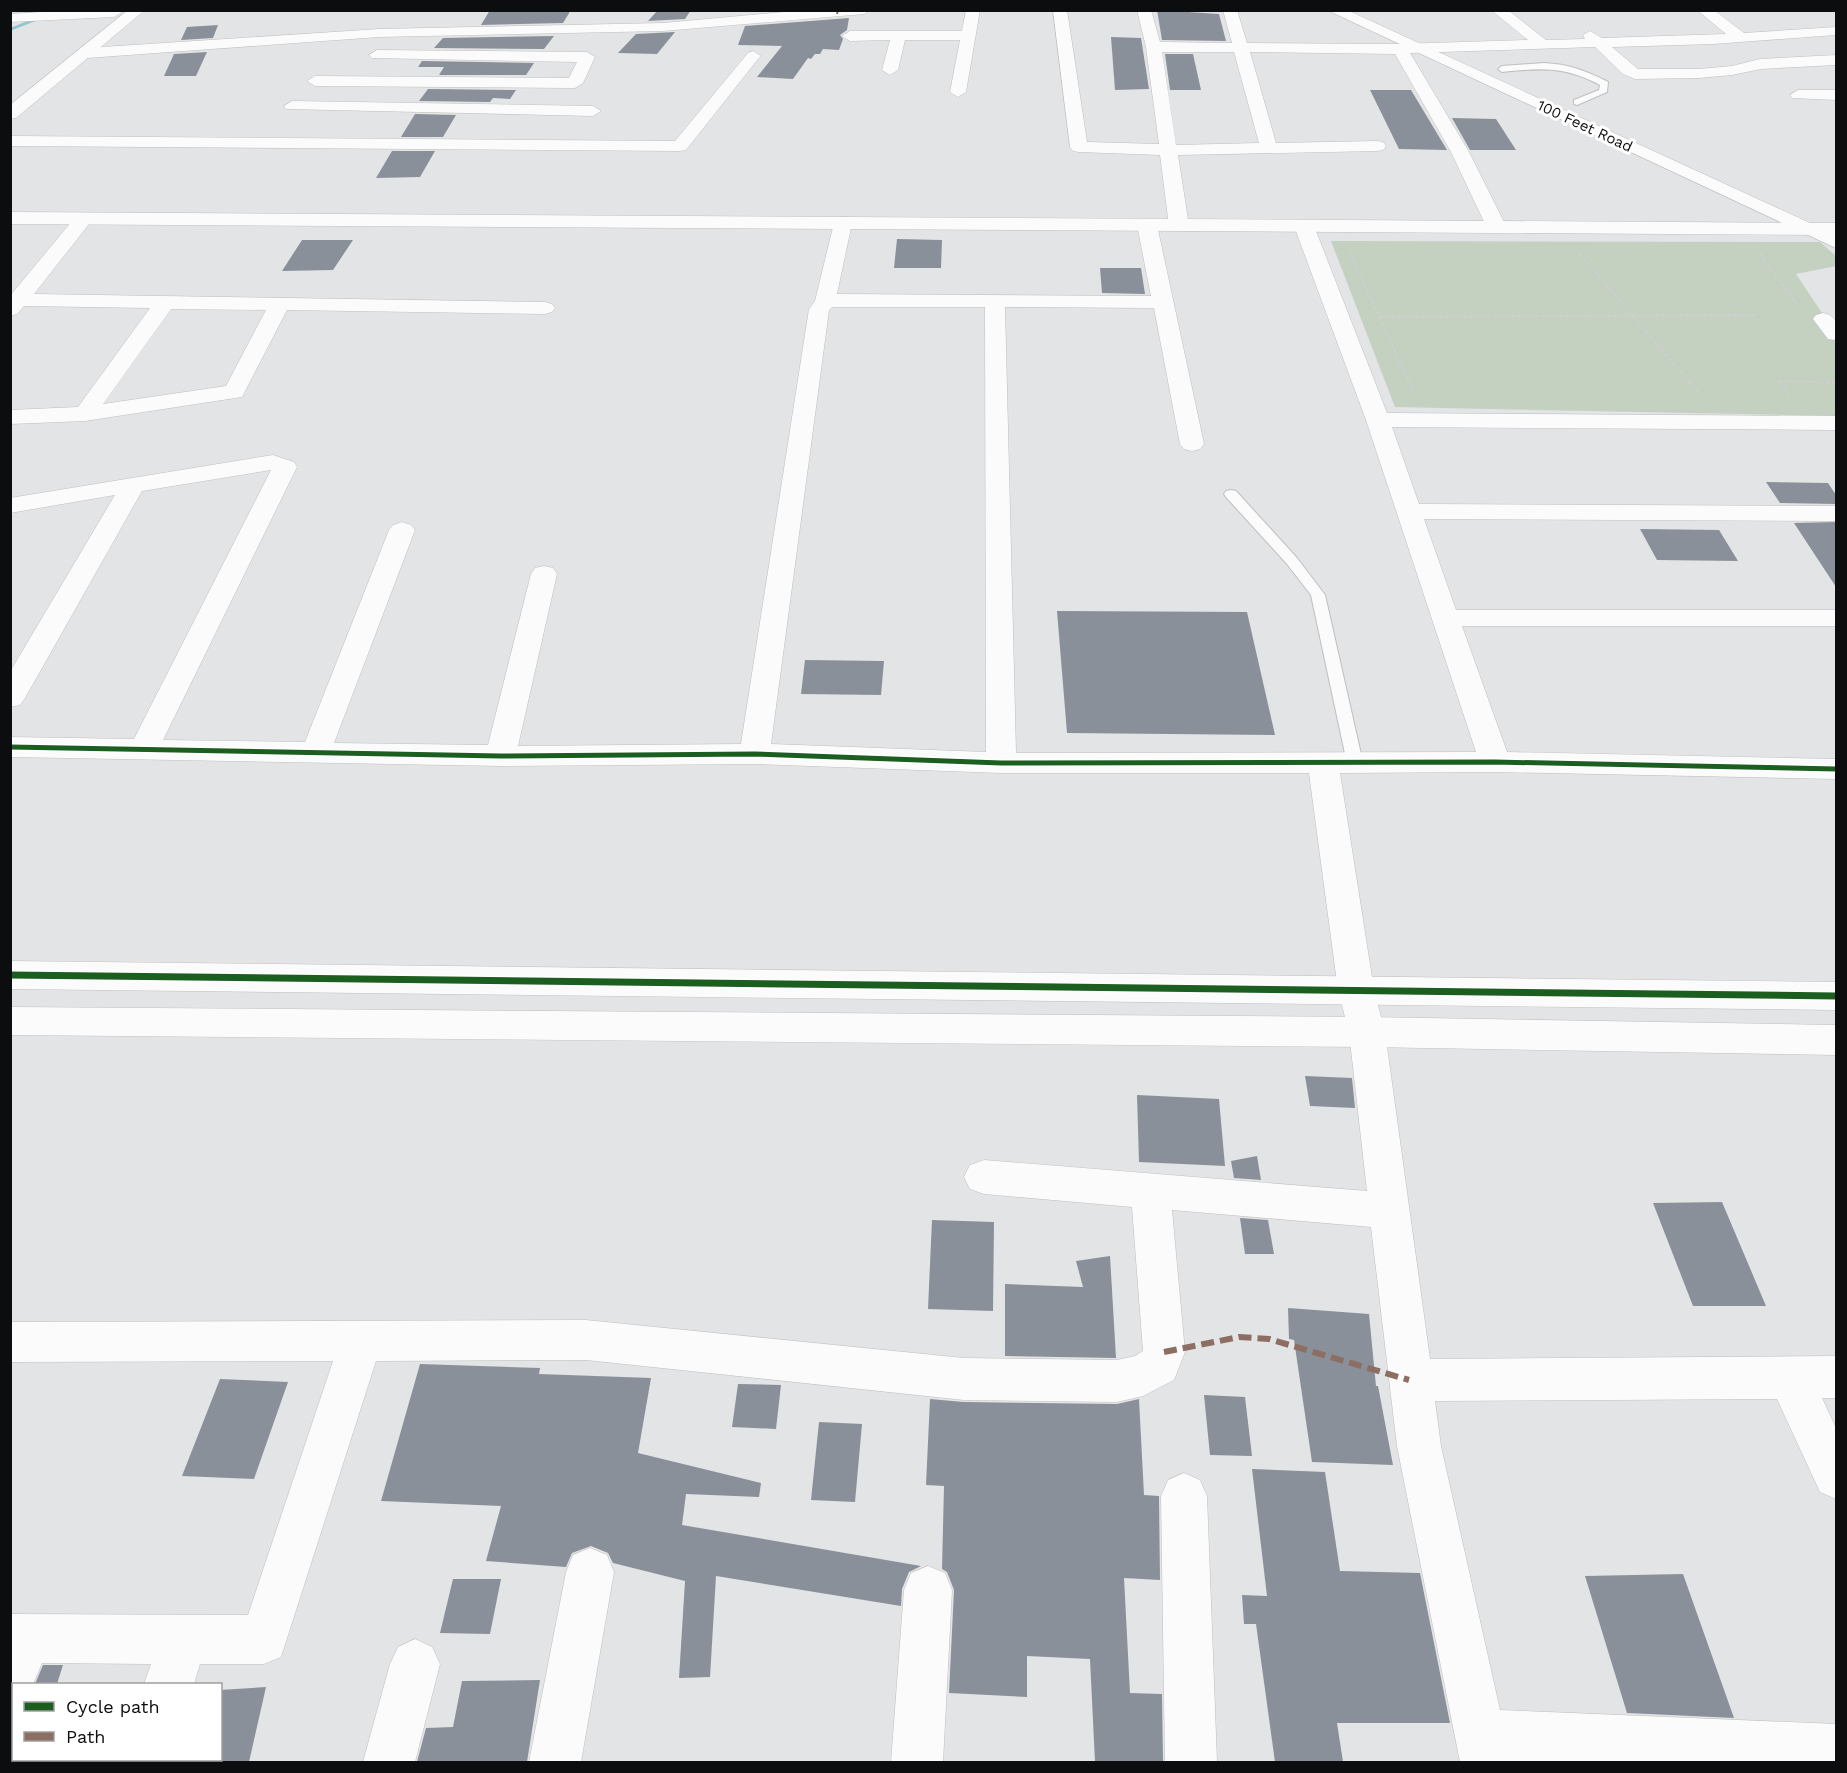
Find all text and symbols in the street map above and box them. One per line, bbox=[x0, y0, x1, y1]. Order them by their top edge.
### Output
street label: 100 Feet Road bbox=[1534, 96, 1636, 156]
legend bbox=[12, 1683, 222, 1761]
text: Cycle path bbox=[66, 1696, 160, 1717]
text: Path bbox=[66, 1726, 106, 1747]

